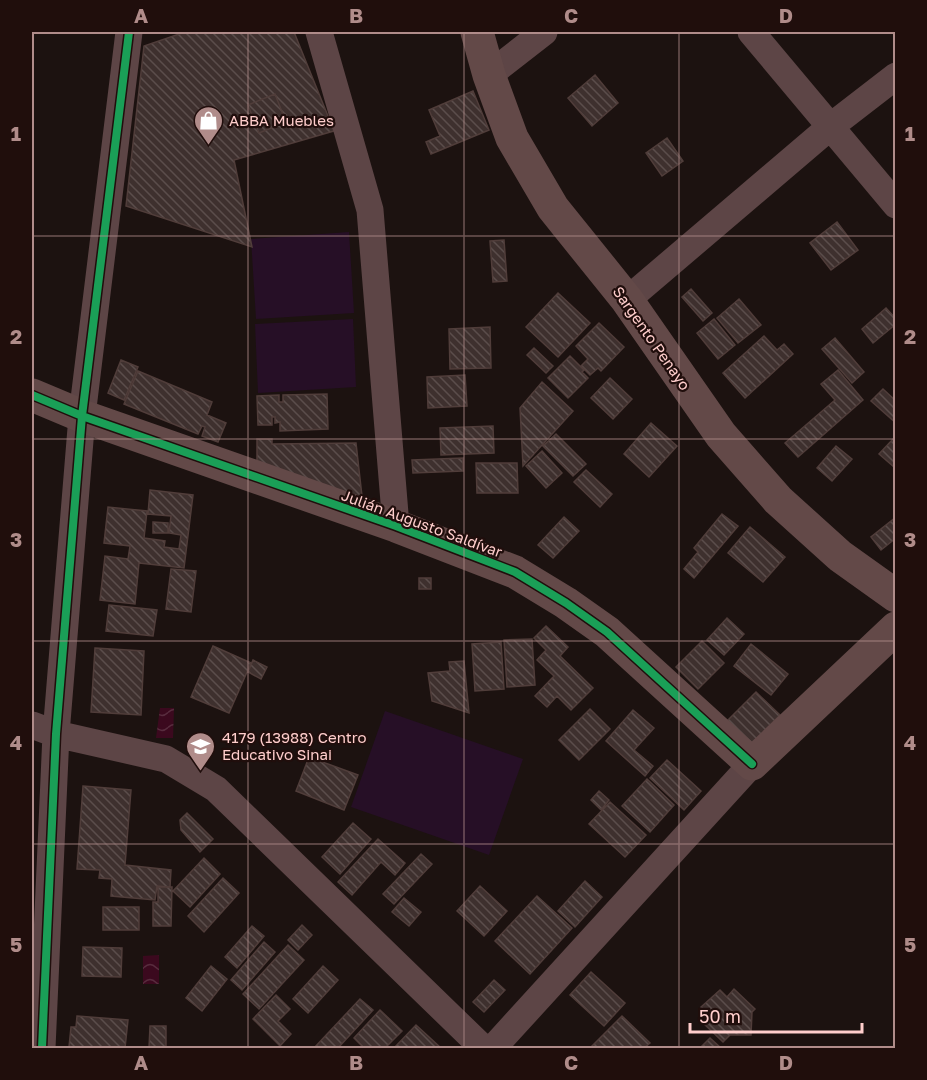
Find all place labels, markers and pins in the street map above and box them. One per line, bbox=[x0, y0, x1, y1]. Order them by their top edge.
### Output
shop icon: ABBA Muebles bbox=[192, 104, 224, 146]
place label: ABBA Muebles bbox=[229, 111, 334, 129]
place label: 4179 (13988) Centro Educativo Sinai bbox=[222, 728, 366, 763]
school or university icon: 4179 (13988) Centro Educativo Sinai bbox=[185, 730, 217, 772]

